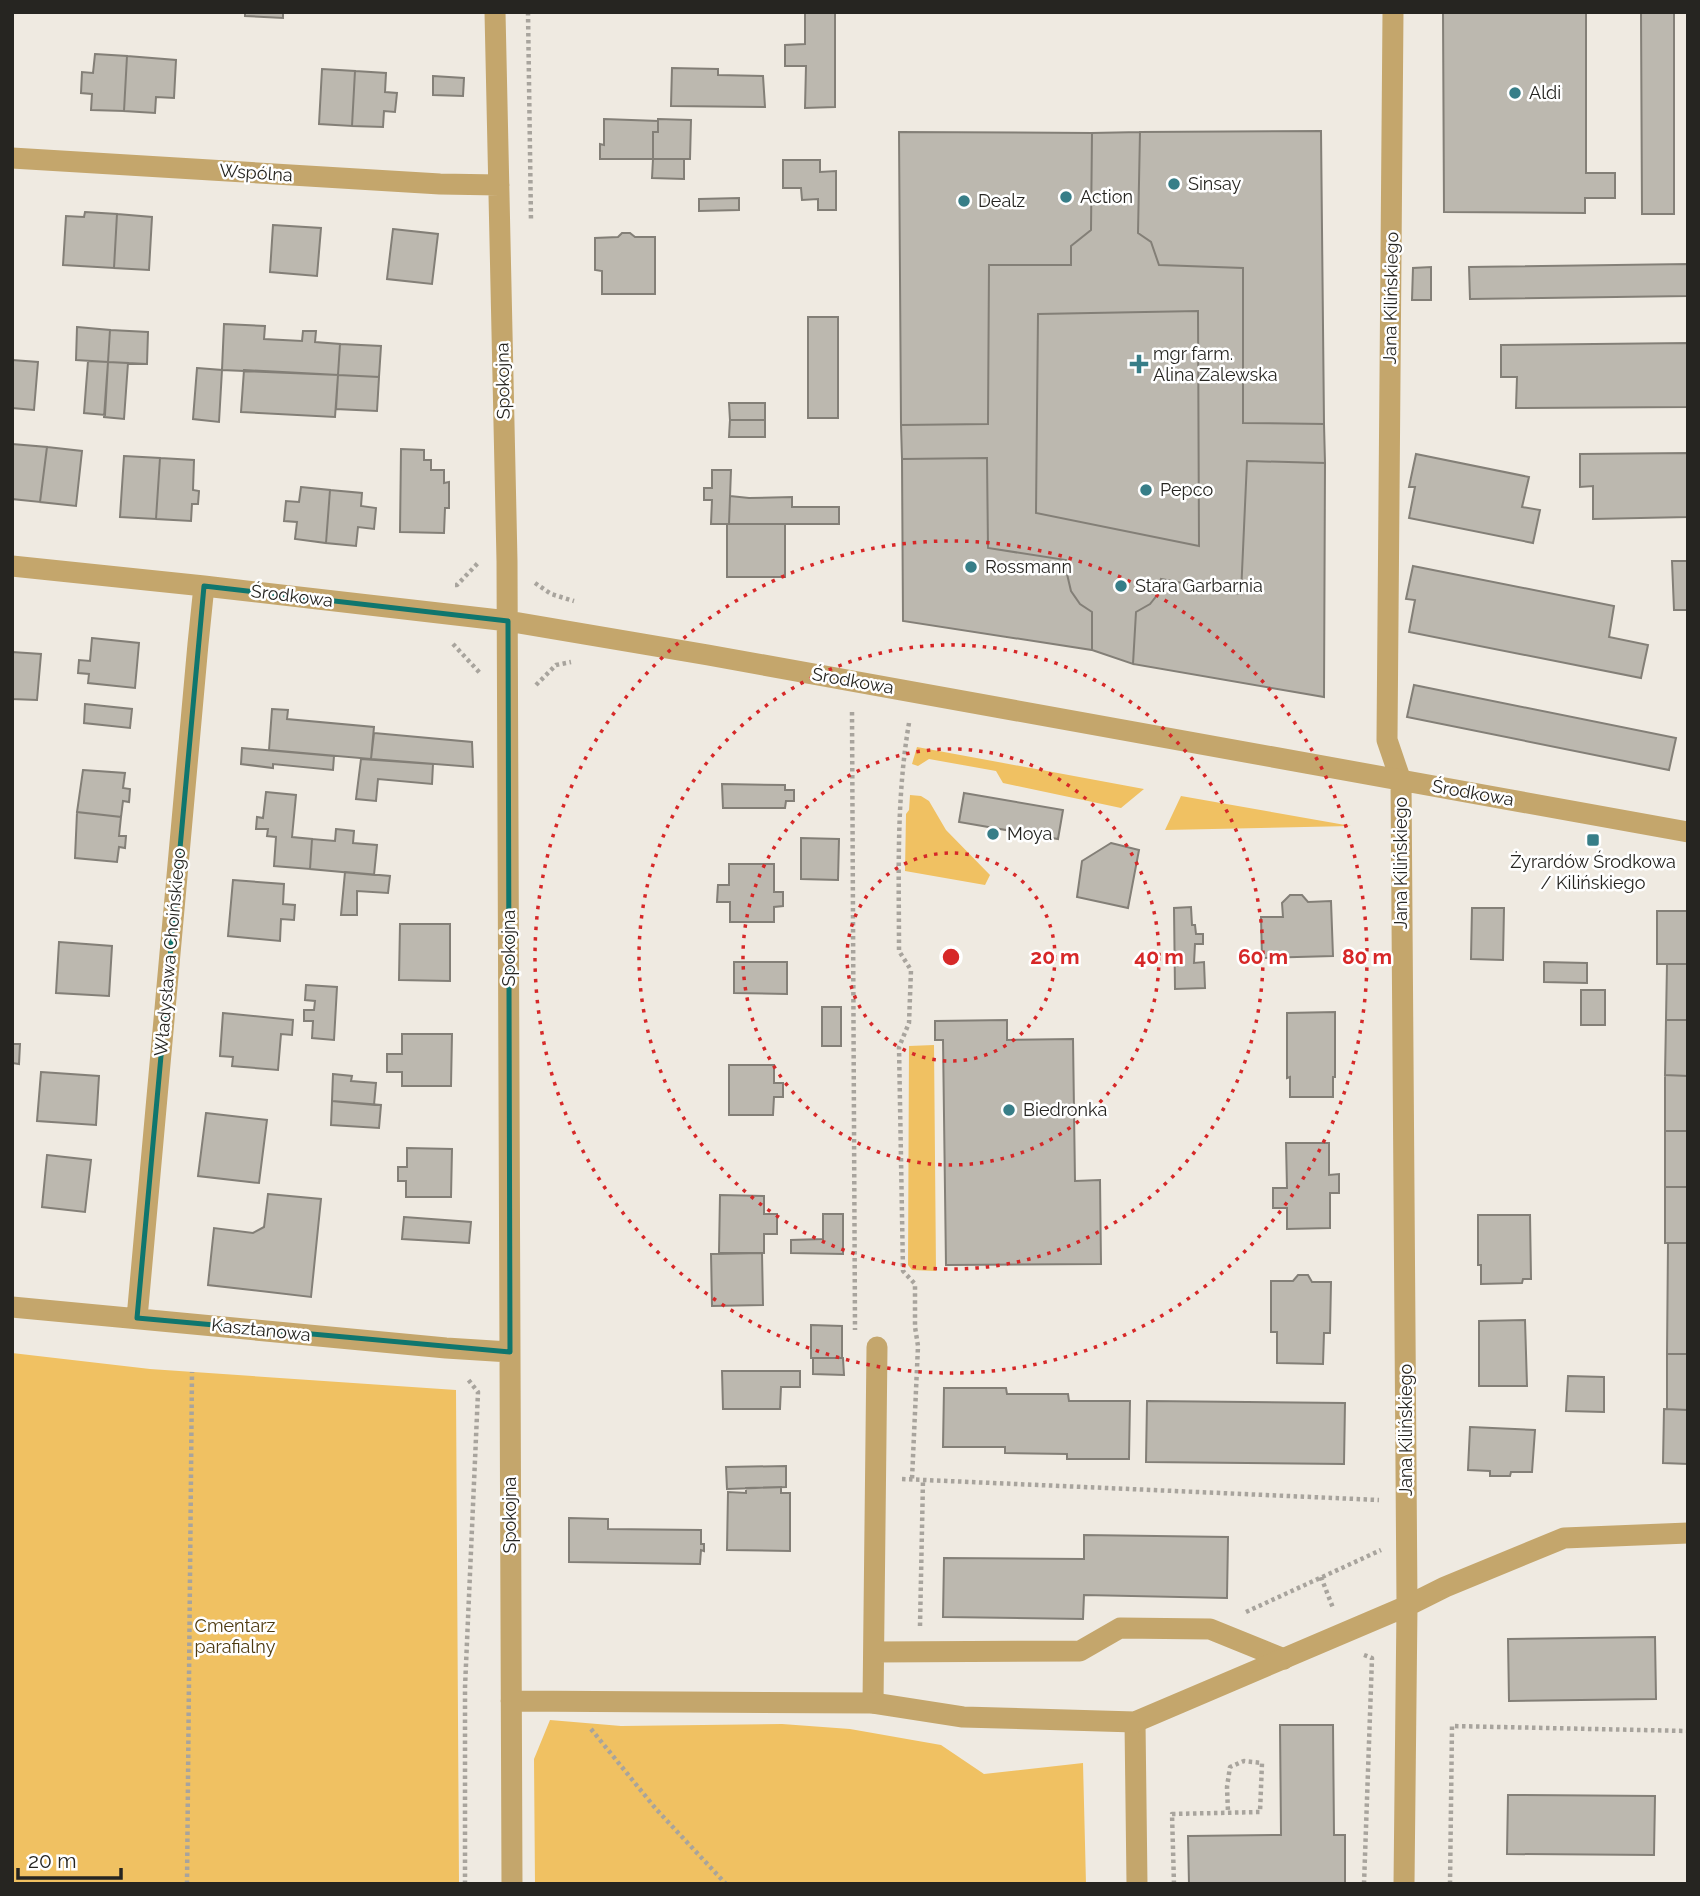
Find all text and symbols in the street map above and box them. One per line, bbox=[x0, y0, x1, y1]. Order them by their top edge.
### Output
place label: Aldi bbox=[1529, 82, 1561, 103]
marker: Aldi bbox=[1507, 85, 1523, 101]
street label: Wspólna bbox=[219, 159, 293, 186]
place label: Sinsay bbox=[1188, 173, 1242, 194]
marker: Sinsay bbox=[1166, 176, 1182, 192]
place label: Action bbox=[1080, 186, 1133, 207]
marker: Action bbox=[1058, 189, 1074, 205]
place label: Dealz bbox=[978, 190, 1025, 211]
marker: Dealz bbox=[956, 193, 972, 209]
street label: Jana Kilińskiego bbox=[1379, 231, 1402, 364]
street label: Spokojna bbox=[491, 342, 514, 420]
place label: mgr farm. Alina Zalewska bbox=[1153, 343, 1278, 385]
marker: mgr farm. Alina Zalewska bbox=[1131, 356, 1147, 372]
place label: Pepco bbox=[1160, 479, 1213, 500]
marker: Pepco bbox=[1138, 482, 1154, 498]
place label: Rossmann bbox=[985, 556, 1072, 577]
marker: Rossmann bbox=[963, 559, 979, 575]
place label: Stara Garbarnia bbox=[1135, 575, 1263, 596]
marker: Stara Garbarnia bbox=[1113, 578, 1129, 594]
street label: Środkowa bbox=[250, 579, 334, 611]
street label: Środkowa bbox=[811, 662, 896, 698]
street label: Środkowa bbox=[1431, 774, 1516, 810]
street label: Jana Kilińskiego bbox=[1390, 796, 1411, 929]
place label: Moya bbox=[1007, 823, 1052, 844]
marker: Moya bbox=[985, 826, 1001, 842]
marker: Żyrardów Środkowa / Kilińskiego bbox=[1585, 832, 1601, 848]
street label: Władysława Choińskiego bbox=[150, 846, 189, 1057]
place label: Żyrardów Środkowa / Kilińskiego bbox=[1510, 850, 1676, 893]
street label: Spokojna bbox=[498, 910, 519, 986]
text: 20 m bbox=[1030, 944, 1080, 969]
text: 40 m bbox=[1134, 944, 1184, 969]
text: 60 m bbox=[1238, 944, 1288, 969]
text: 80 m bbox=[1342, 944, 1392, 969]
centre of rings bbox=[939, 945, 963, 969]
place label: Biedronka bbox=[1023, 1099, 1107, 1120]
marker: Biedronka bbox=[1001, 1102, 1017, 1118]
street label: Kasztanowa bbox=[210, 1314, 312, 1345]
street label: Jana Kilińskiego bbox=[1395, 1363, 1416, 1496]
street label: Spokojna bbox=[499, 1477, 520, 1553]
park label: Cmentarz parafialny bbox=[195, 1615, 276, 1657]
scale bar bbox=[18, 1836, 121, 1880]
text: 20 m bbox=[28, 1848, 76, 1873]

